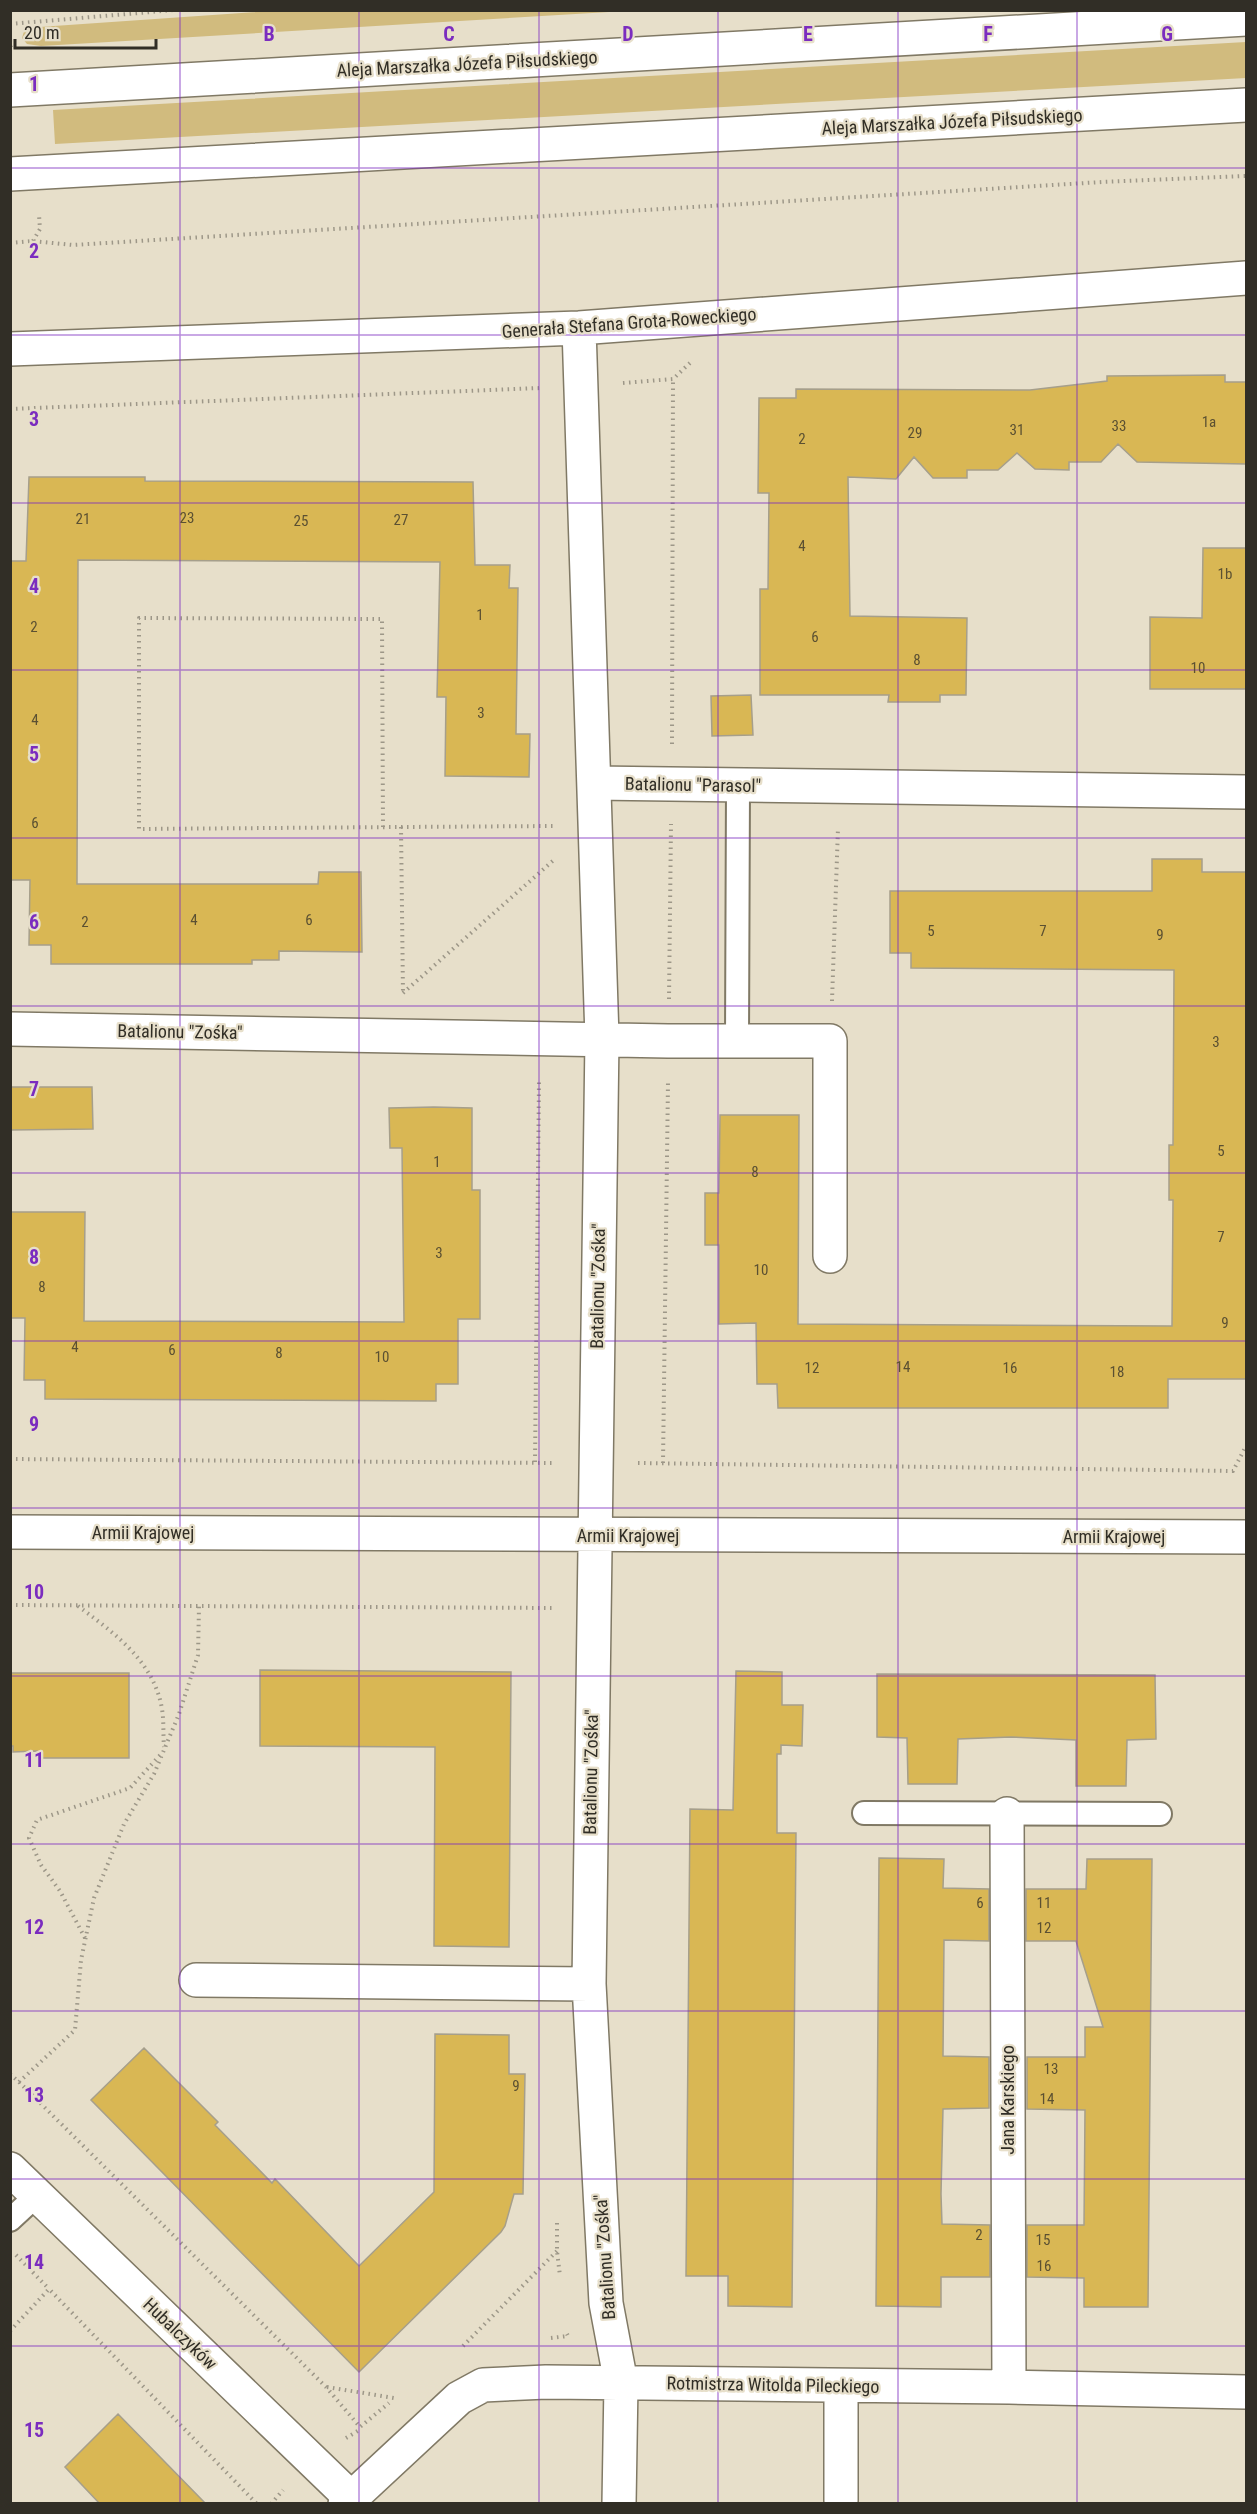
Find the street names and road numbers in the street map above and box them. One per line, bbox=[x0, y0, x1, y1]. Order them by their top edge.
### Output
street label: Aleja Marszałka Józefa Piłsudskiego bbox=[336, 46, 598, 81]
street label: Aleja Marszałka Józefa Piłsudskiego bbox=[821, 104, 1083, 139]
street label: Generała Stefana Grota-Roweckiego bbox=[501, 303, 757, 342]
street label: Batalionu "Parasol" bbox=[625, 773, 761, 796]
street label: Batalionu "Zośka" bbox=[117, 1020, 243, 1043]
street label: Batalionu "Zośka" bbox=[586, 1223, 609, 1349]
street label: Armii Krajowej bbox=[92, 1522, 194, 1543]
street label: Armii Krajowej bbox=[577, 1525, 679, 1546]
street label: Armii Krajowej bbox=[1063, 1526, 1165, 1547]
street label: Batalionu "Zośka" bbox=[579, 1709, 602, 1835]
street label: Jana Karskiego bbox=[997, 2045, 1018, 2155]
street label: Batalionu "Zośka" bbox=[590, 2194, 619, 2320]
street label: Hubalczyków bbox=[139, 2293, 222, 2374]
street label: Rotmistrza Witolda Pileckiego bbox=[666, 2372, 880, 2397]

